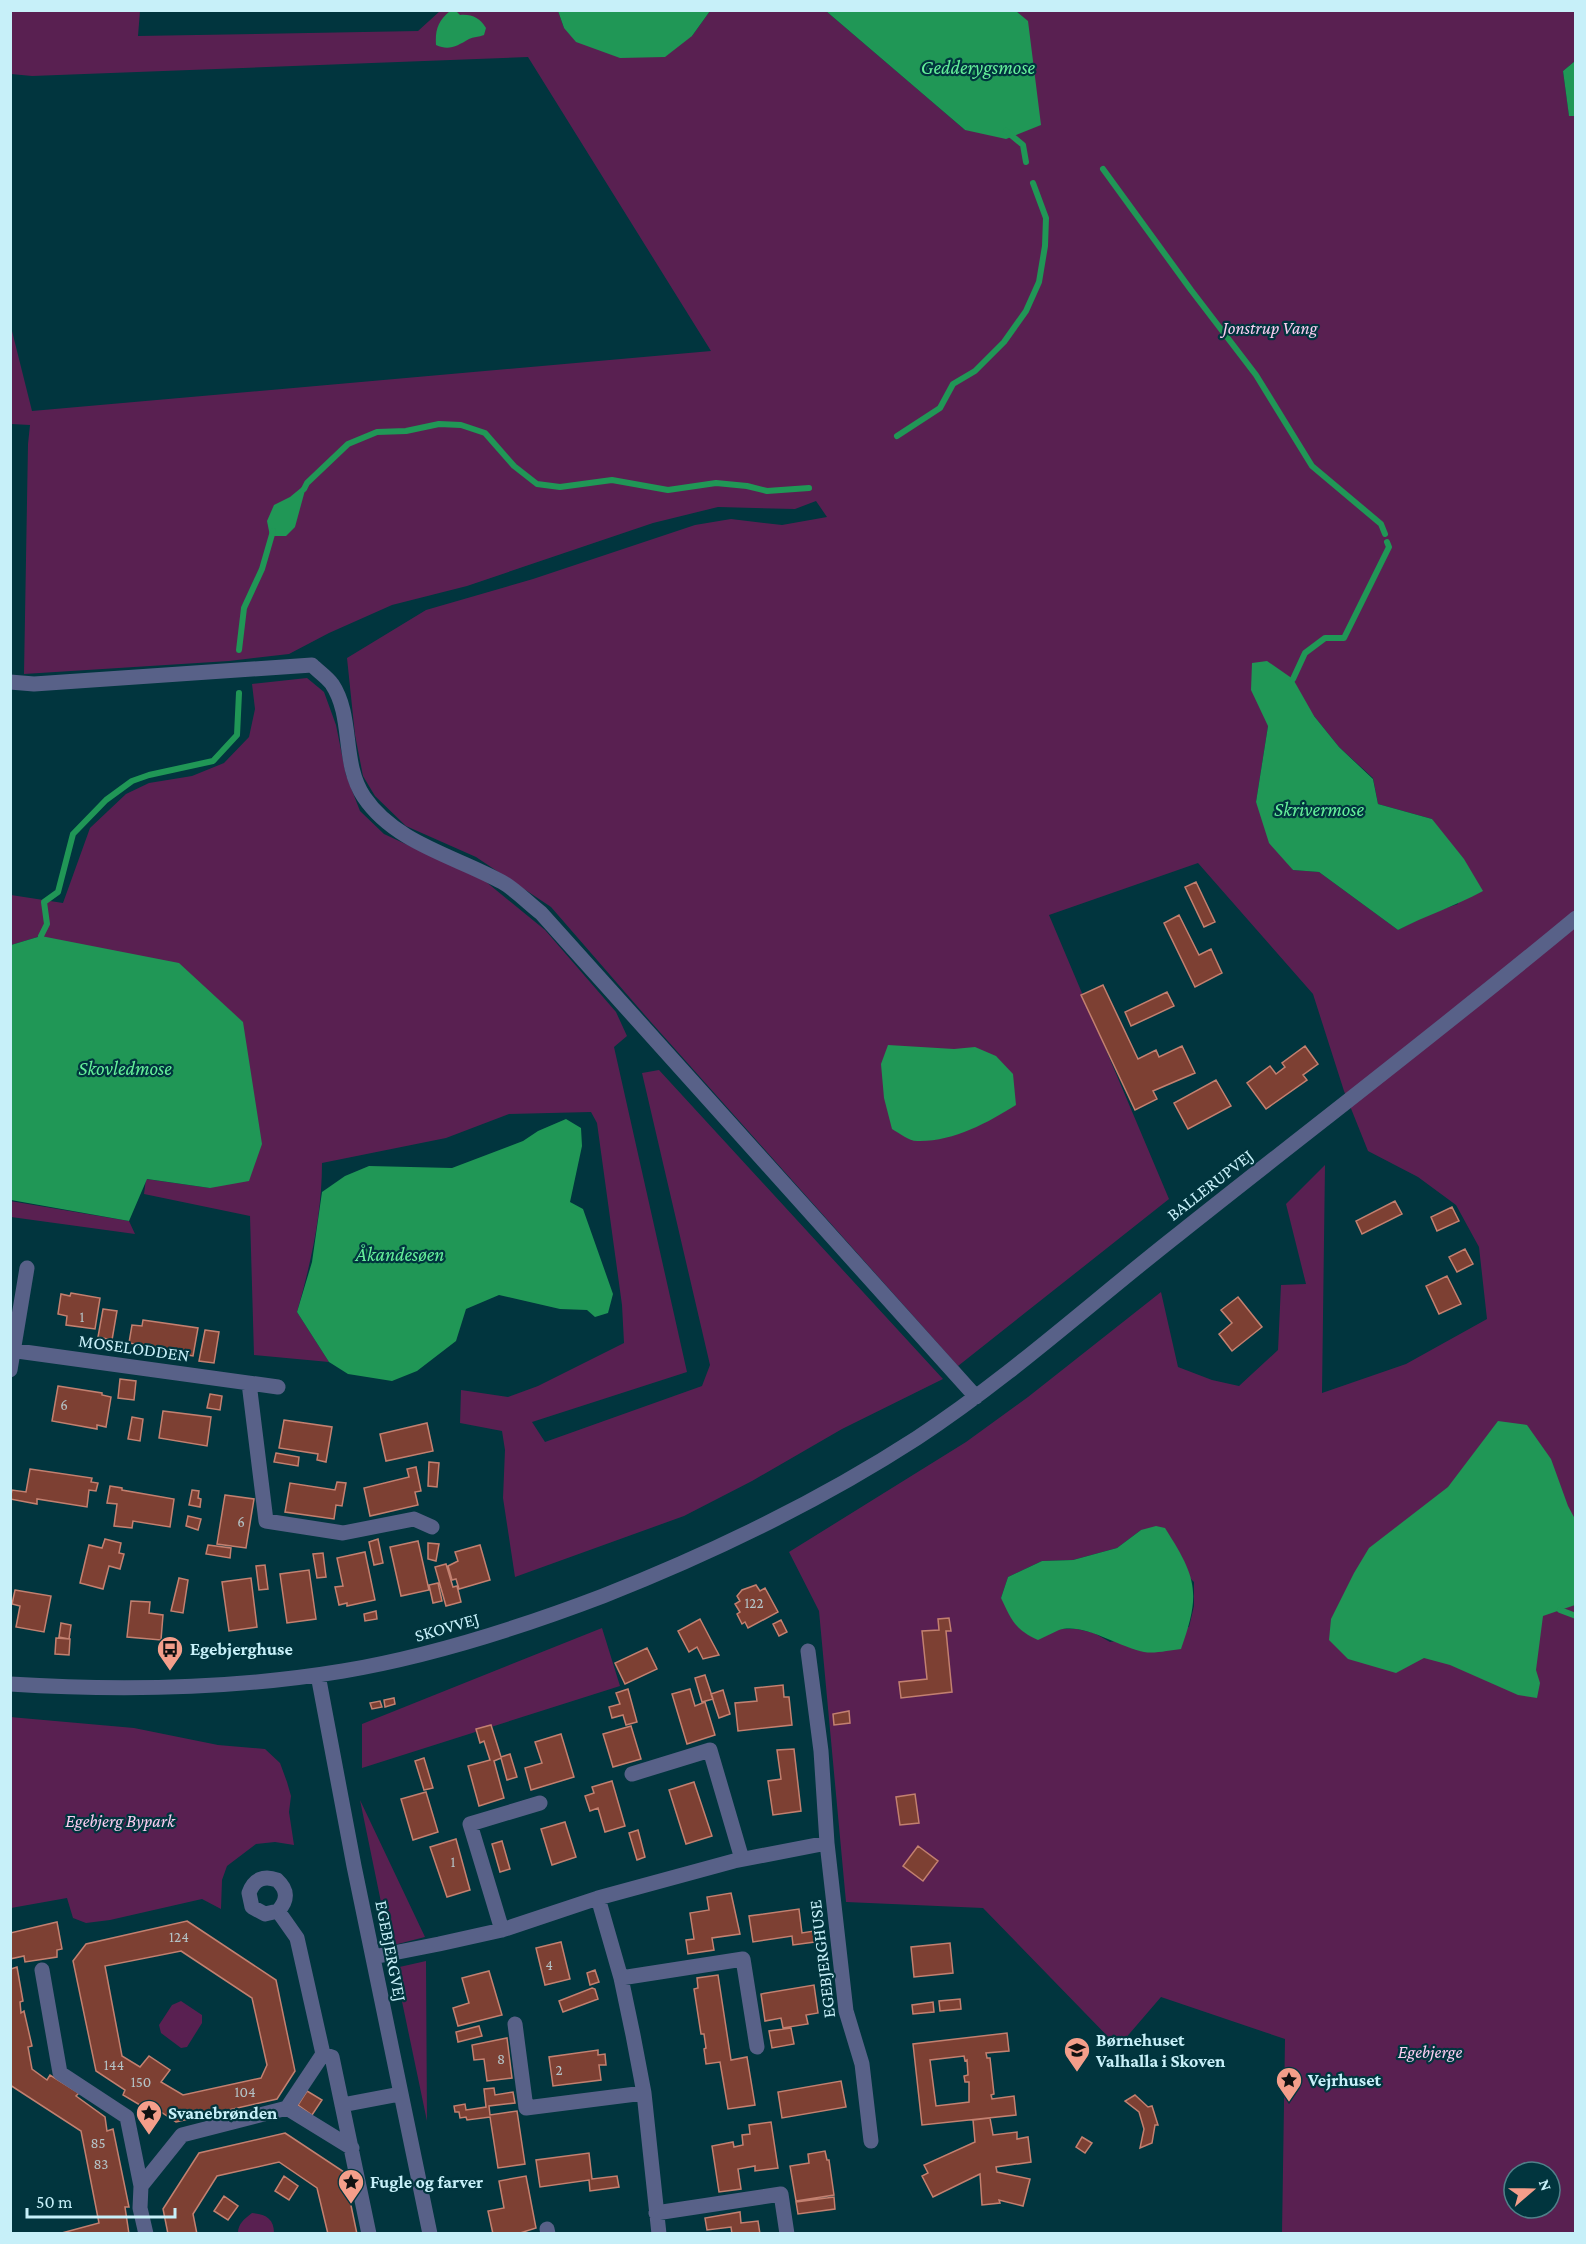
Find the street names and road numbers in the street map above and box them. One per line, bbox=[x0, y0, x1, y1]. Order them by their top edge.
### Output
street label: BALLERUPVEJ bbox=[1163, 1145, 1257, 1225]
street label: MOSELODDEN bbox=[77, 1330, 191, 1366]
street label: SKOVVEJ bbox=[412, 1608, 482, 1646]
street label: EGEBJERGVEJ bbox=[371, 1899, 411, 2003]
street label: EGEBJERGHUSE bbox=[805, 1899, 839, 2019]

